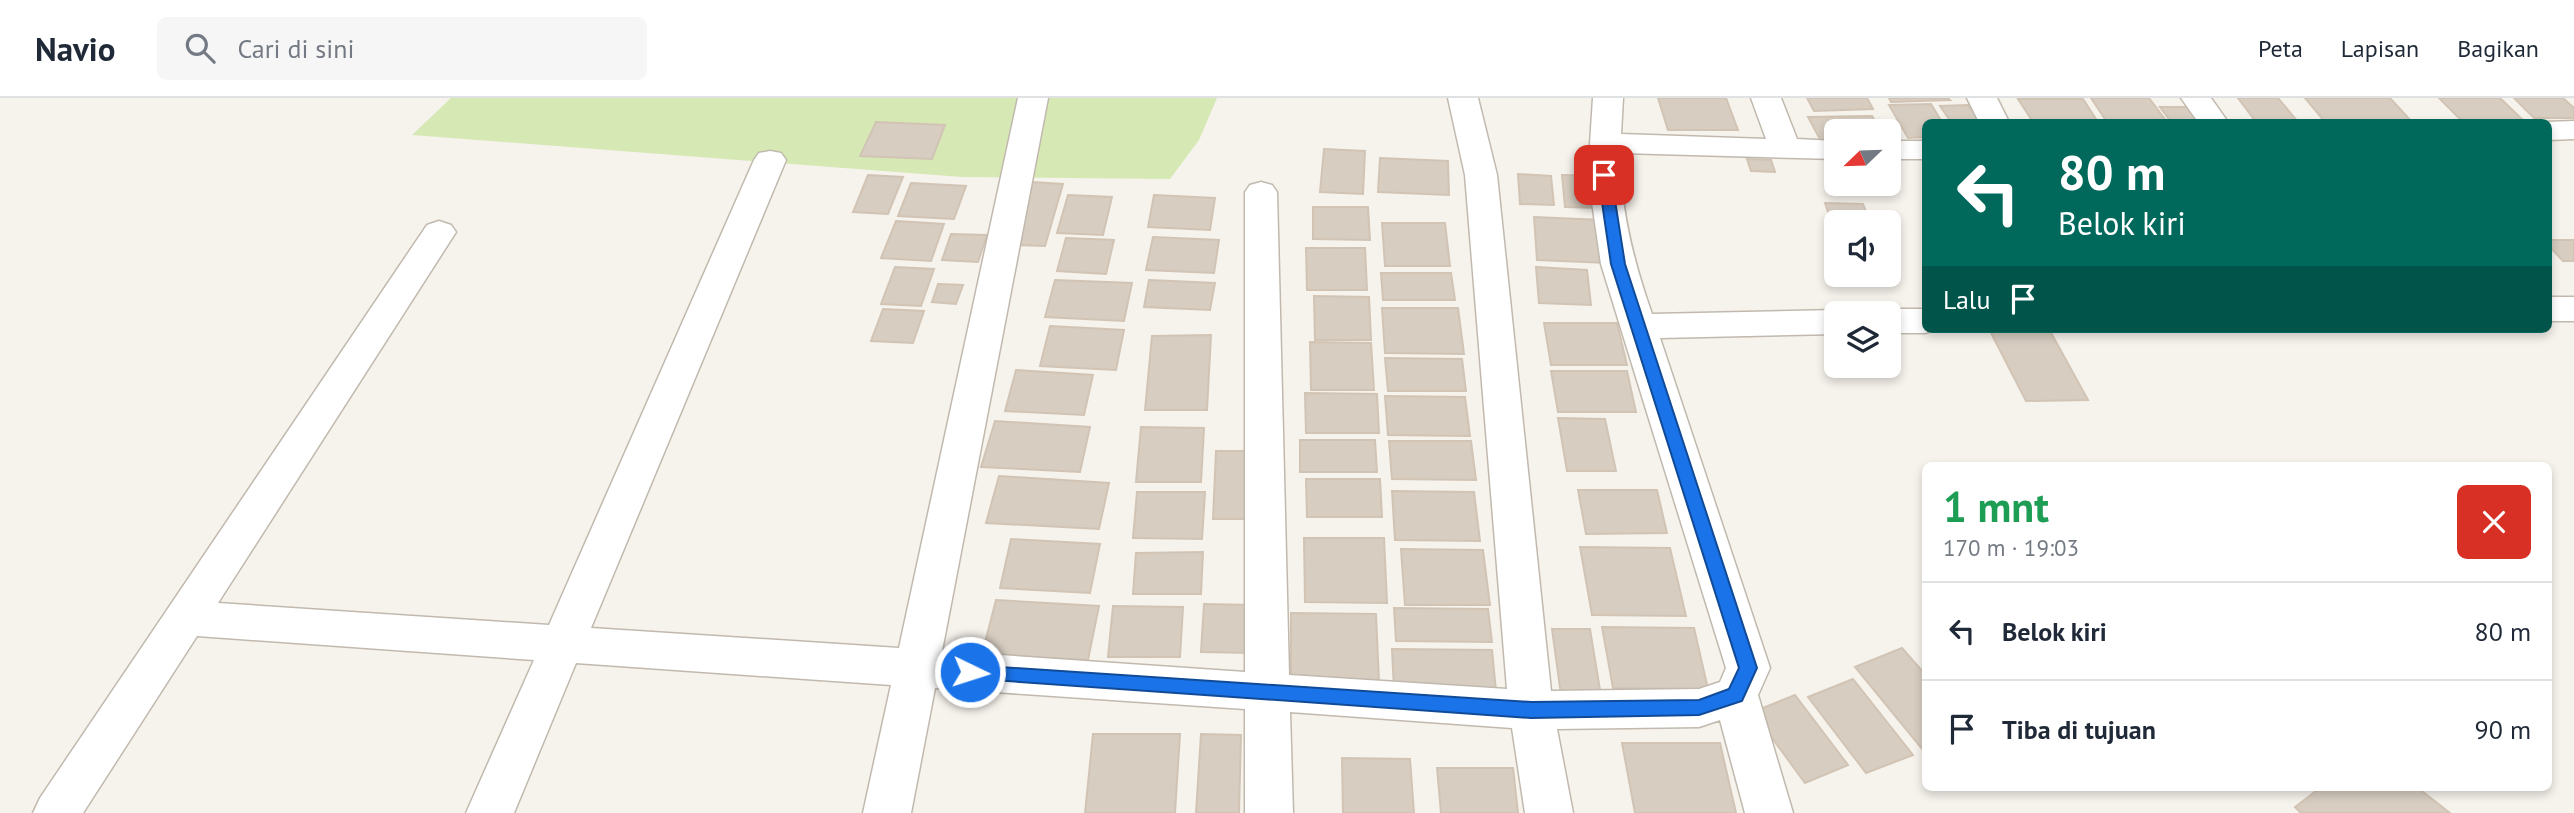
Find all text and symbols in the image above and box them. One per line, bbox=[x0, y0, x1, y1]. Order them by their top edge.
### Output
search box bbox=[157, 17, 647, 80]
text: Navio bbox=[35, 27, 115, 70]
icon: search bbox=[181, 29, 219, 67]
text: Cari di sini bbox=[237, 32, 354, 65]
text: Peta bbox=[2258, 33, 2303, 64]
text: Lapisan bbox=[2341, 33, 2419, 64]
text: Bagikan bbox=[2457, 33, 2539, 64]
north arrow bbox=[1824, 119, 1900, 196]
map controls bbox=[1824, 119, 1901, 378]
text: 80 m bbox=[2058, 140, 2165, 204]
pin bbox=[1574, 145, 1634, 205]
icon: left bbox=[1943, 147, 2034, 238]
icon: arrive bbox=[1585, 156, 1623, 194]
text: Belok kiri bbox=[2058, 202, 2186, 244]
button: sound bbox=[1824, 210, 1901, 287]
icon: arrive bbox=[2004, 280, 2042, 318]
text: Lalu bbox=[1943, 283, 1990, 316]
button: layers bbox=[1824, 301, 1901, 378]
text: 1 mnt bbox=[1943, 479, 2049, 534]
button: close bbox=[2457, 485, 2531, 559]
text: 170 m · 19:03 bbox=[1943, 533, 2079, 562]
icon: left bbox=[1943, 612, 1981, 650]
text: Belok kiri bbox=[2002, 615, 2107, 648]
text: 80 m bbox=[2475, 615, 2531, 648]
position arrow bbox=[933, 635, 1007, 709]
icon: arrive bbox=[1943, 710, 1981, 748]
text: Tiba di tujuan bbox=[2002, 713, 2156, 746]
text: 90 m bbox=[2475, 713, 2531, 746]

